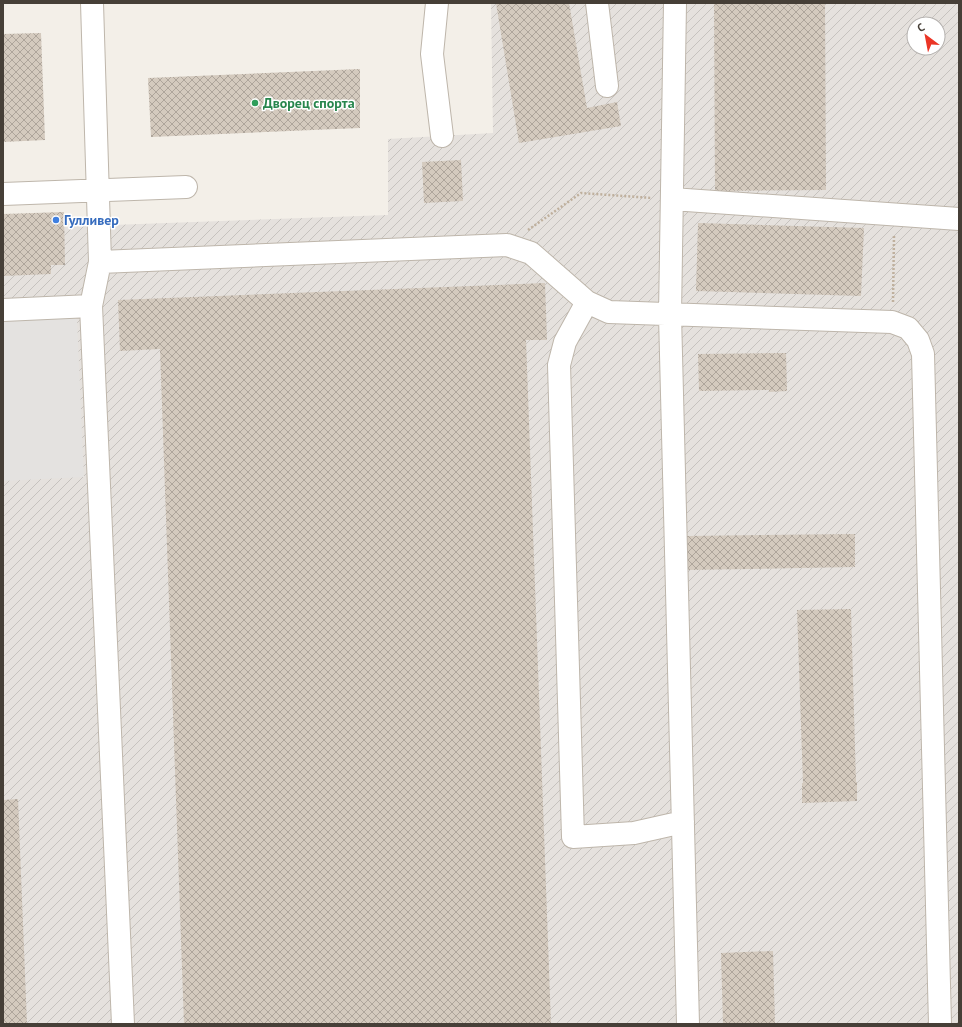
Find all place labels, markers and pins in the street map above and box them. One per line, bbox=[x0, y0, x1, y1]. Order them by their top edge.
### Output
place label: Дворец спорта bbox=[263, 94, 355, 112]
marker: Дворец спорта bbox=[250, 98, 260, 108]
place label: Гулливер bbox=[64, 211, 119, 229]
marker: Гулливер bbox=[51, 215, 61, 225]

